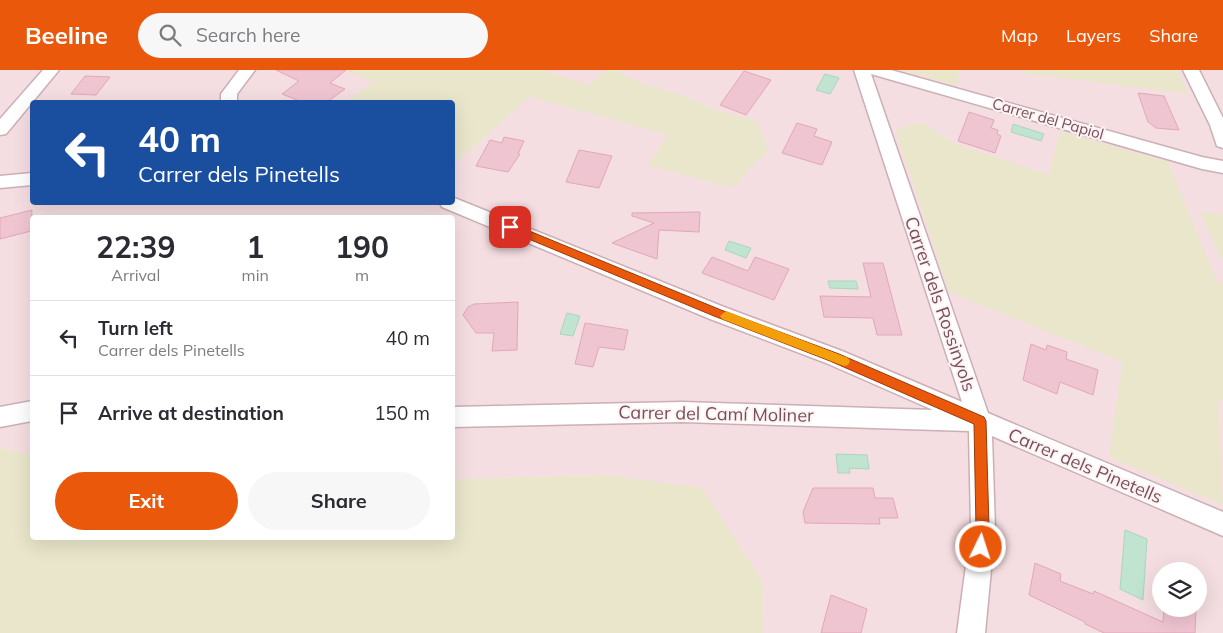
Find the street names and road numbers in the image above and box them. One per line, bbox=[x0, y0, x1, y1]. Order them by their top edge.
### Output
street label: Carrer del Papiol bbox=[990, 94, 1106, 144]
street label: Carrer dels Rossinyols bbox=[900, 213, 981, 394]
street label: Carrer del Camí Moliner bbox=[618, 400, 814, 427]
street label: Carrer dels Pinetells bbox=[1005, 423, 1166, 508]

